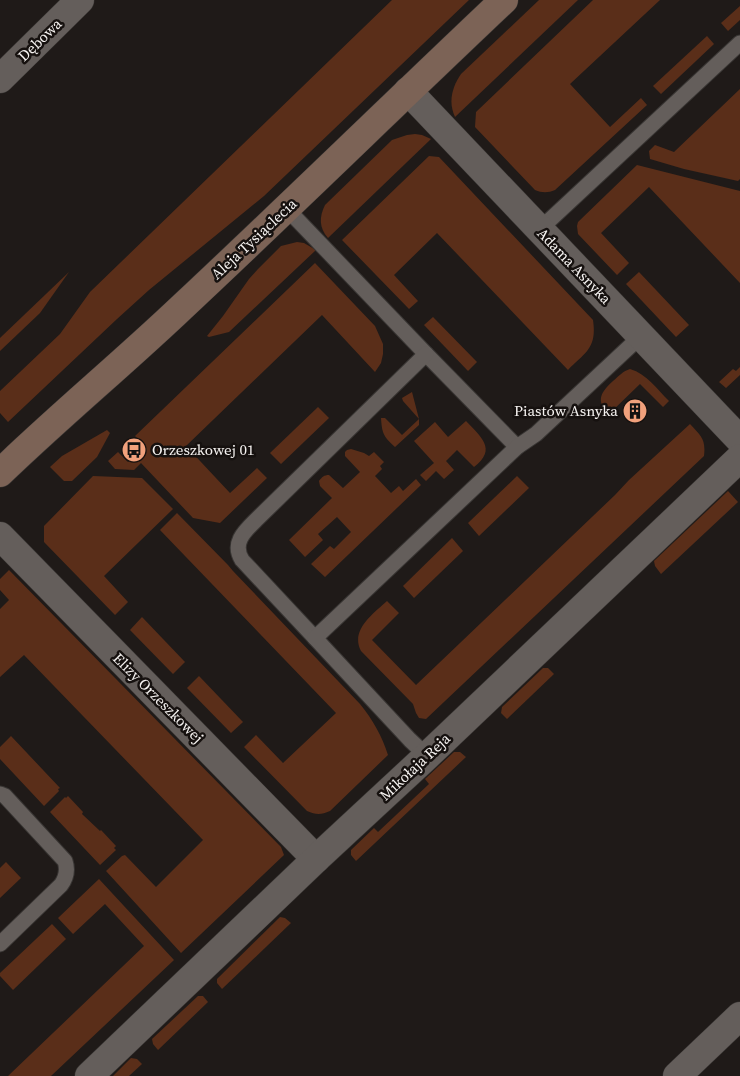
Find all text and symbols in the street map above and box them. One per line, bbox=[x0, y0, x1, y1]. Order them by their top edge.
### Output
street label: Dębowa bbox=[13, 13, 67, 66]
street label: Aleja Tysiąclecia bbox=[206, 193, 301, 284]
street label: Adama Asnyka bbox=[533, 223, 616, 309]
building icon: Piastów Asnyka bbox=[622, 398, 648, 424]
place label: Piastów Asnyka bbox=[514, 400, 618, 421]
bus stop icon: Orzeszkowej 01 bbox=[121, 437, 147, 463]
place label: Orzeszkowej 01 bbox=[152, 439, 254, 460]
street label: Elizy Orzeszkowej bbox=[109, 648, 208, 747]
street label: Mikołaja Reja bbox=[374, 728, 455, 805]

